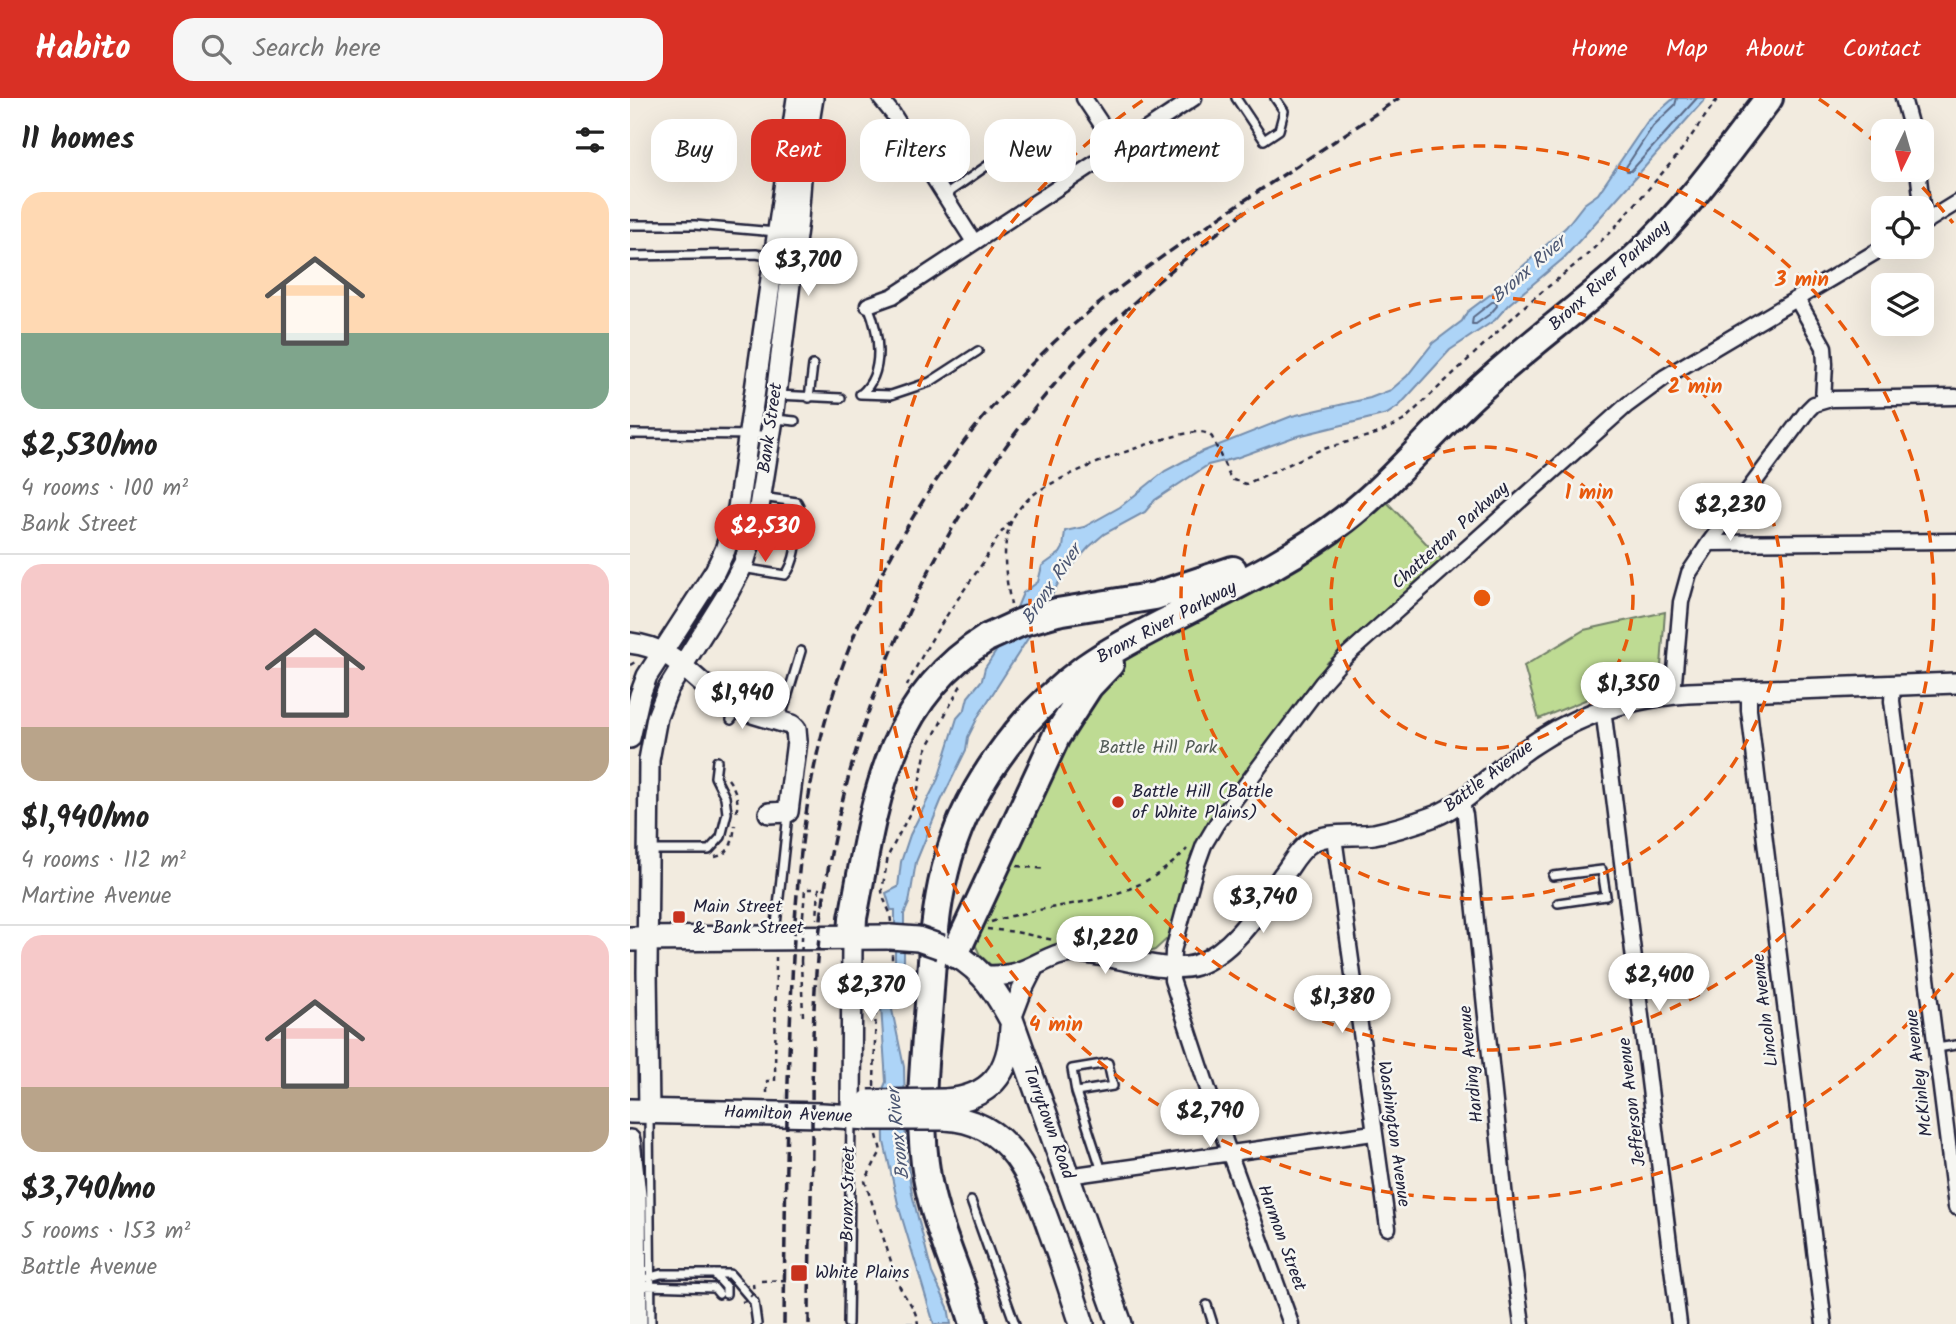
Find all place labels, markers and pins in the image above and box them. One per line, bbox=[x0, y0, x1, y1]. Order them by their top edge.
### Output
pin: $3,700 bbox=[751, 238, 865, 298]
pin: $2,230 bbox=[1673, 484, 1787, 543]
pin: $2,530 bbox=[708, 504, 822, 564]
centre of rings bbox=[1470, 586, 1494, 610]
pin: $1,350 bbox=[1571, 662, 1685, 722]
pin: $1,940 bbox=[685, 672, 799, 731]
place label: Battle Hill (Battle of White Plains) bbox=[1132, 778, 1273, 828]
marker: Battle Hill (Battle of White Plains) bbox=[1110, 794, 1126, 810]
pin: $3,740 bbox=[1206, 876, 1320, 935]
place label: Main Street & Bank Street bbox=[693, 893, 805, 943]
marker: Main Street & Bank Street bbox=[671, 909, 687, 925]
pin: $1,220 bbox=[1048, 916, 1162, 976]
pin: $2,400 bbox=[1602, 954, 1716, 1013]
pin: $2,370 bbox=[814, 964, 928, 1023]
pin: $1,380 bbox=[1285, 976, 1399, 1035]
pin: $2,790 bbox=[1153, 1090, 1267, 1149]
place label: White Plains bbox=[815, 1259, 910, 1288]
marker: White Plains bbox=[789, 1263, 809, 1283]

